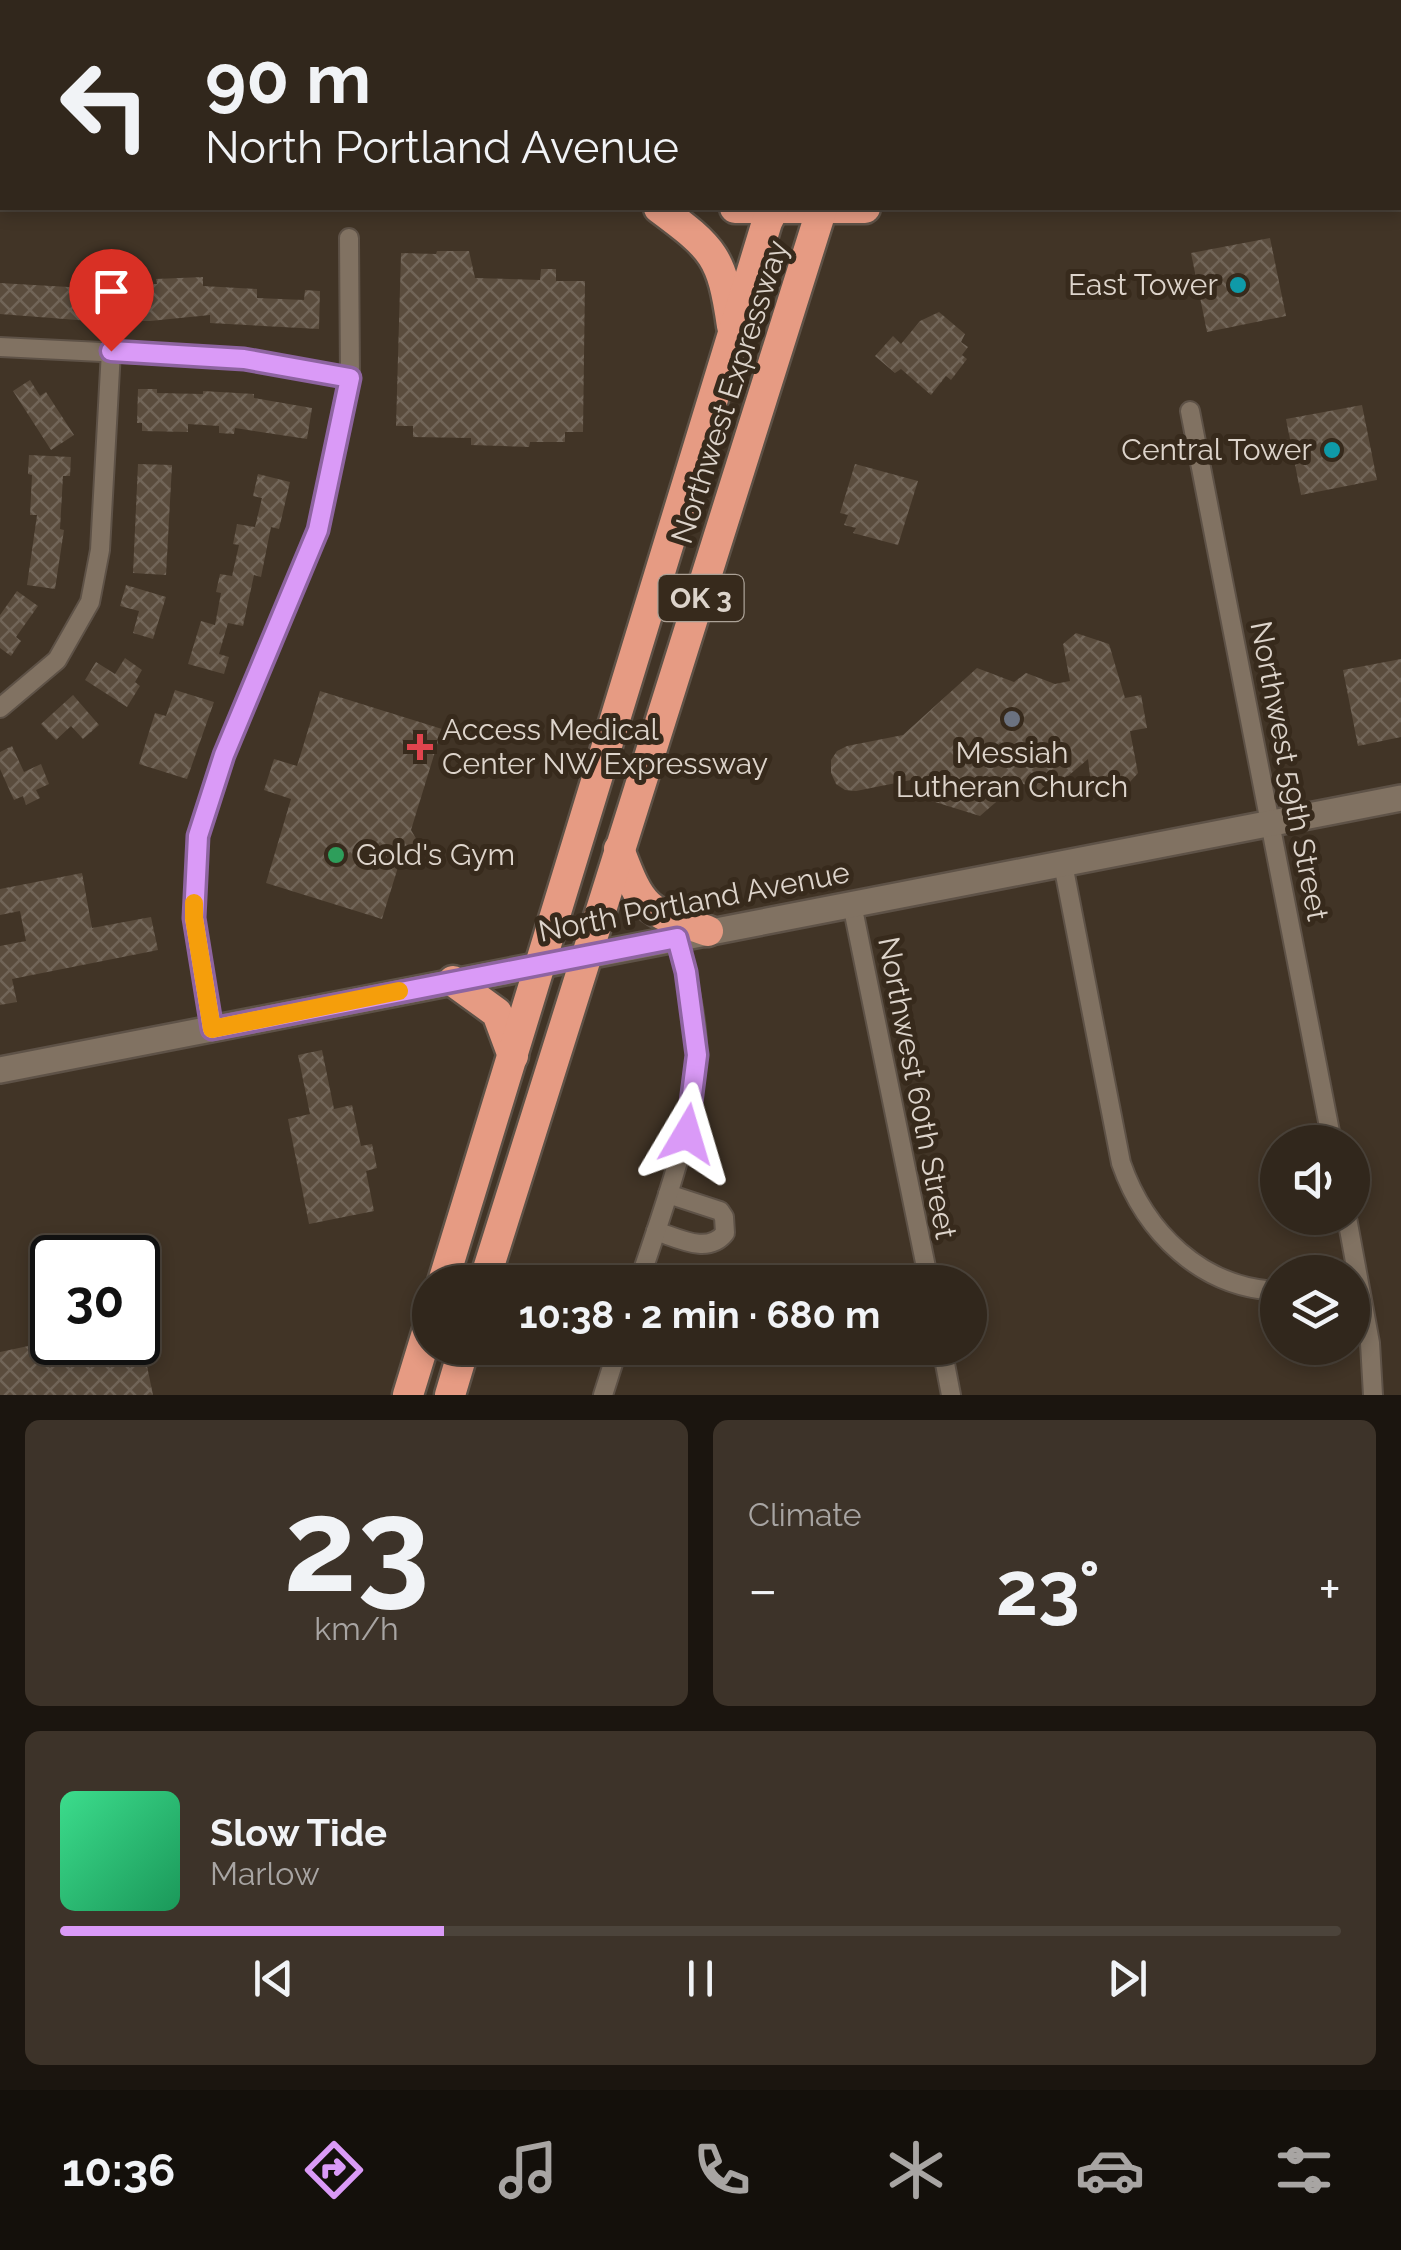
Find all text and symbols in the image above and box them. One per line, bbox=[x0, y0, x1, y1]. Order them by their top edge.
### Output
text: 90 m bbox=[205, 37, 371, 119]
icon: left bbox=[40, 40, 170, 170]
text: North Portland Avenue bbox=[205, 121, 679, 174]
street label: Northwest Expressway bbox=[664, 236, 795, 548]
pin bbox=[69, 249, 154, 352]
icon: arrive bbox=[84, 264, 139, 319]
place label: East Tower bbox=[1068, 267, 1218, 302]
marker: East Tower bbox=[1227, 274, 1249, 296]
place label: Central Tower bbox=[1121, 432, 1312, 467]
marker: Central Tower bbox=[1321, 439, 1343, 461]
road number: OK 3 bbox=[658, 575, 744, 621]
street label: Northwest 59th Street bbox=[1243, 618, 1336, 924]
marker: Messiah Lutheran Church bbox=[1001, 708, 1023, 730]
place label: Access Medical Center NW Expressway bbox=[442, 712, 768, 781]
marker: Access Medical Center NW Expressway bbox=[407, 734, 433, 760]
place label: Messiah Lutheran Church bbox=[896, 735, 1128, 804]
place label: Gold's Gym bbox=[356, 837, 515, 872]
marker: Gold's Gym bbox=[325, 844, 347, 866]
street label: North Portland Avenue bbox=[535, 854, 852, 949]
street label: Northwest 60th Street bbox=[871, 934, 964, 1242]
position arrow bbox=[635, 1082, 739, 1186]
map controls bbox=[1260, 1125, 1370, 1365]
button: sound bbox=[1260, 1125, 1370, 1235]
speed limit sign: 30 bbox=[30, 1235, 160, 1365]
button: layers bbox=[1260, 1255, 1370, 1365]
text: 10:38 · 2 min · 680 m bbox=[519, 1292, 880, 1337]
text: 23 bbox=[284, 1469, 429, 1621]
text: Climate bbox=[748, 1496, 862, 1533]
text: 23° bbox=[996, 1544, 1100, 1633]
text: − bbox=[748, 1557, 778, 1622]
text: + bbox=[1318, 1557, 1341, 1622]
text: km/h bbox=[314, 1610, 399, 1647]
text: Slow Tide bbox=[210, 1810, 387, 1855]
text: Marlow bbox=[210, 1855, 320, 1892]
icon: previous bbox=[246, 1951, 301, 2006]
icon: pause bbox=[673, 1951, 728, 2006]
icon: next bbox=[1100, 1951, 1155, 2006]
icon: directions bbox=[299, 2135, 369, 2205]
icon: music bbox=[493, 2135, 563, 2205]
icon: phone bbox=[687, 2135, 757, 2205]
icon: climate bbox=[881, 2135, 951, 2205]
icon: car bbox=[1075, 2135, 1145, 2205]
icon: filters bbox=[1269, 2135, 1339, 2205]
text: 10:36 bbox=[62, 2144, 175, 2197]

